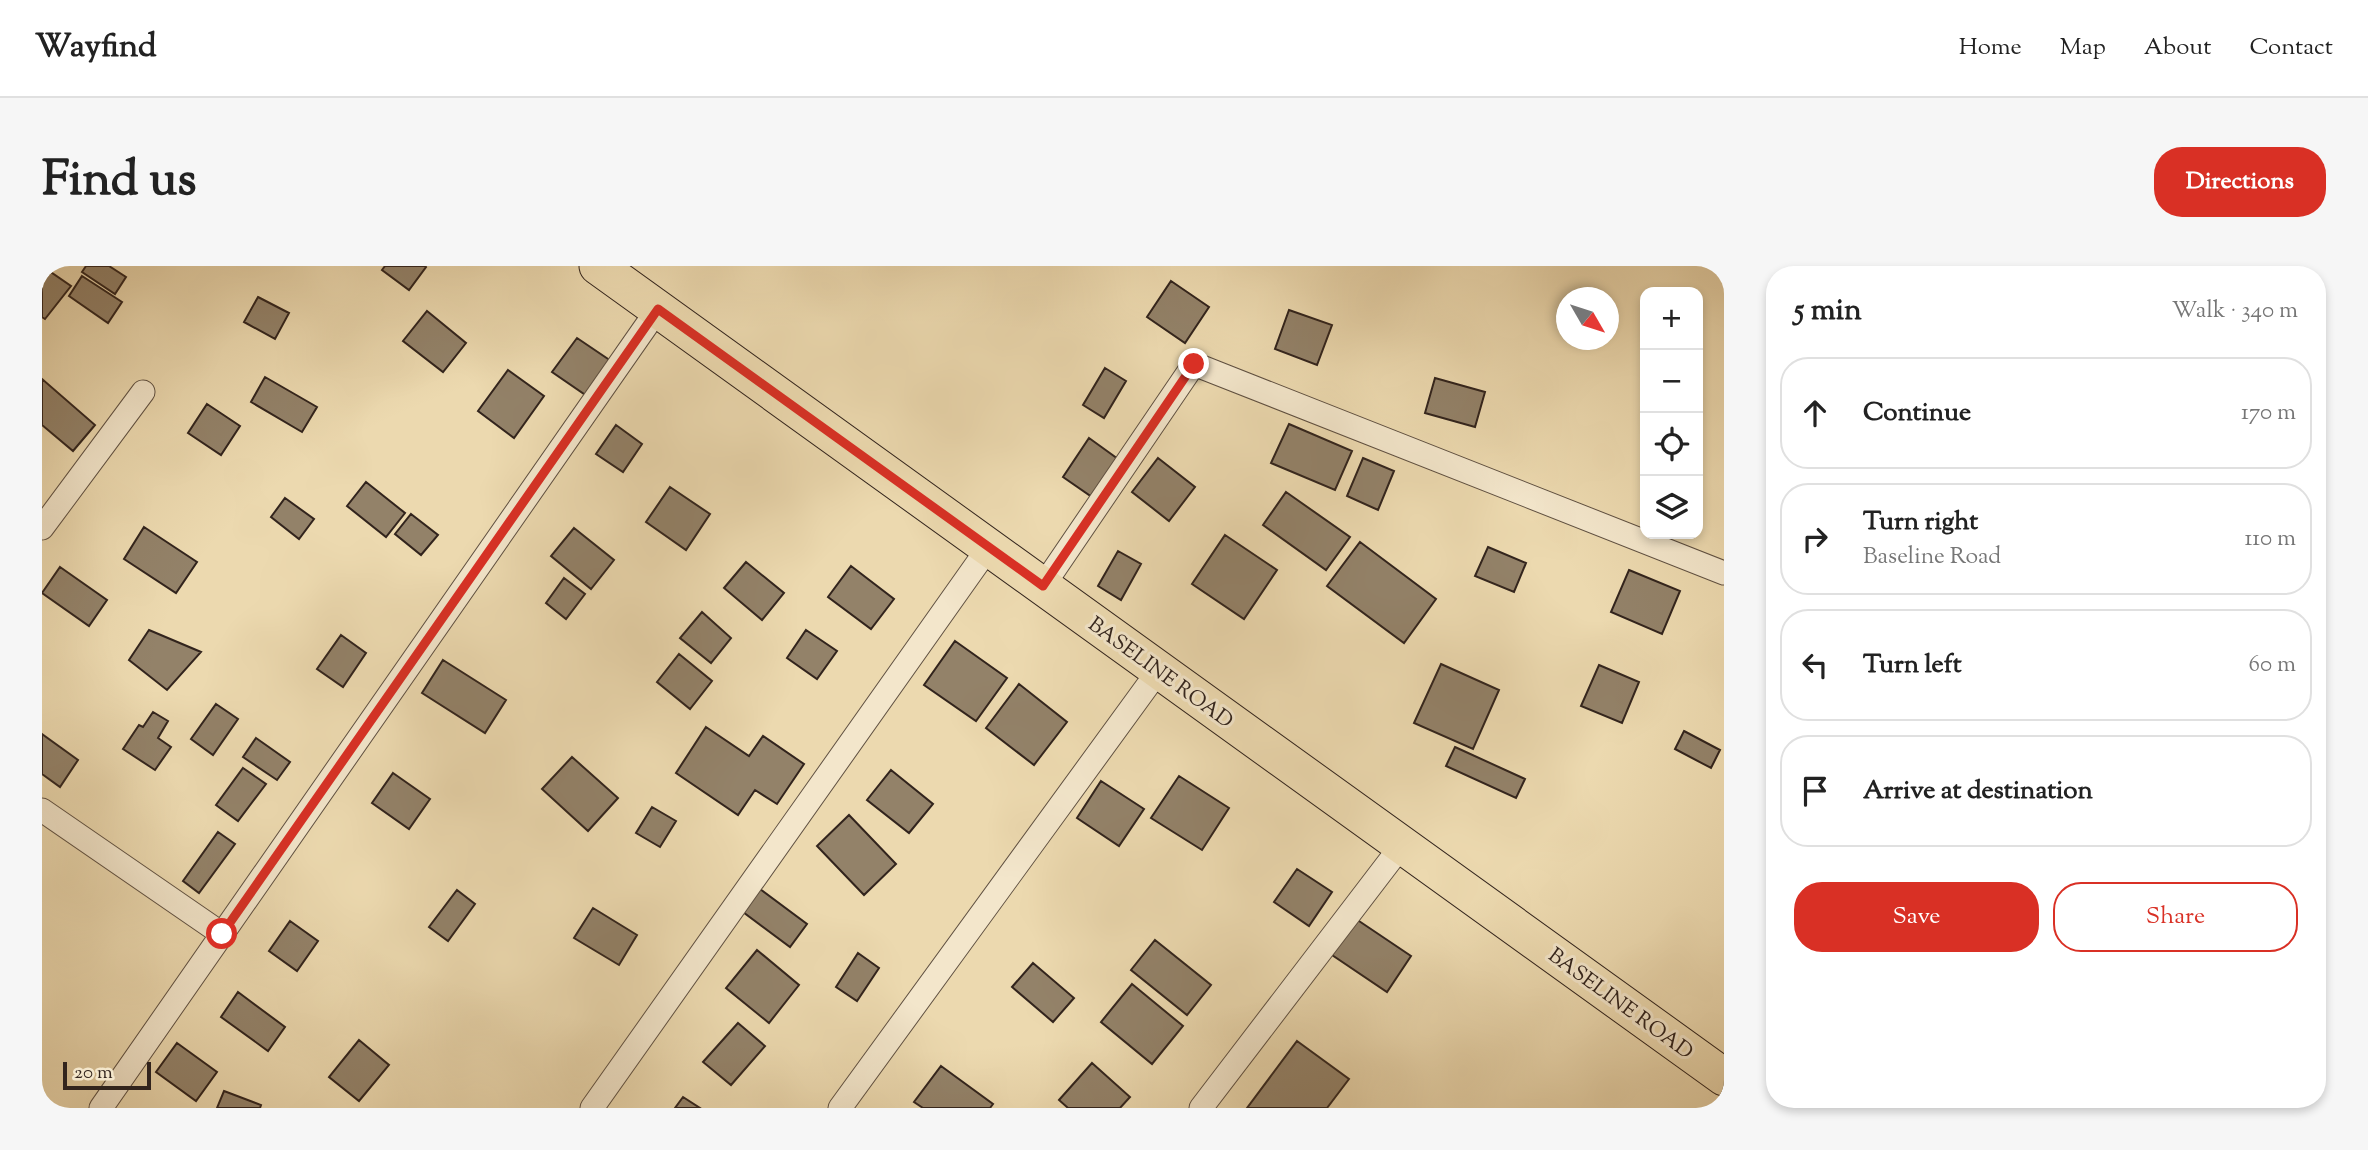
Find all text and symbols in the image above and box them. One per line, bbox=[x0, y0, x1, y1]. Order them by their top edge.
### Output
text: Wayfind bbox=[35, 24, 157, 72]
text: Home bbox=[1959, 31, 2022, 65]
text: Map bbox=[2060, 31, 2106, 65]
text: About bbox=[2144, 31, 2211, 65]
text: Contact bbox=[2249, 31, 2333, 65]
text: Find us bbox=[42, 147, 196, 217]
button: Directions bbox=[2154, 147, 2326, 217]
north arrow bbox=[1556, 287, 1619, 350]
map controls bbox=[1640, 287, 1703, 539]
button: + bbox=[1640, 287, 1703, 350]
text: 5 min bbox=[1794, 290, 1862, 333]
text: Walk · 340 m bbox=[2172, 295, 2298, 328]
route end bbox=[1178, 348, 1209, 379]
button: − bbox=[1640, 350, 1703, 413]
icon: ahead bbox=[1796, 394, 1834, 432]
text: Continue bbox=[1863, 395, 1971, 432]
text: 170 m bbox=[2241, 397, 2296, 430]
button: locate bbox=[1640, 413, 1703, 476]
button: layers bbox=[1640, 476, 1703, 539]
text: Turn right bbox=[1863, 504, 1978, 541]
icon: right bbox=[1796, 520, 1834, 558]
text: 110 m bbox=[2245, 523, 2296, 556]
text: Baseline Road bbox=[1863, 541, 2001, 574]
street label: BASELINE ROAD bbox=[1081, 611, 1239, 737]
icon: left bbox=[1796, 646, 1834, 684]
text: Turn left bbox=[1863, 647, 1962, 684]
text: 60 m bbox=[2248, 649, 2296, 682]
icon: arrive bbox=[1796, 772, 1834, 810]
text: Arrive at destination bbox=[1863, 773, 2093, 810]
button: Save bbox=[1794, 882, 2039, 952]
button: Share bbox=[2053, 882, 2298, 952]
route start bbox=[206, 918, 237, 949]
street label: BASELINE ROAD bbox=[1541, 942, 1699, 1068]
scale bar bbox=[63, 1059, 150, 1091]
text: 20 m bbox=[74, 1060, 113, 1087]

